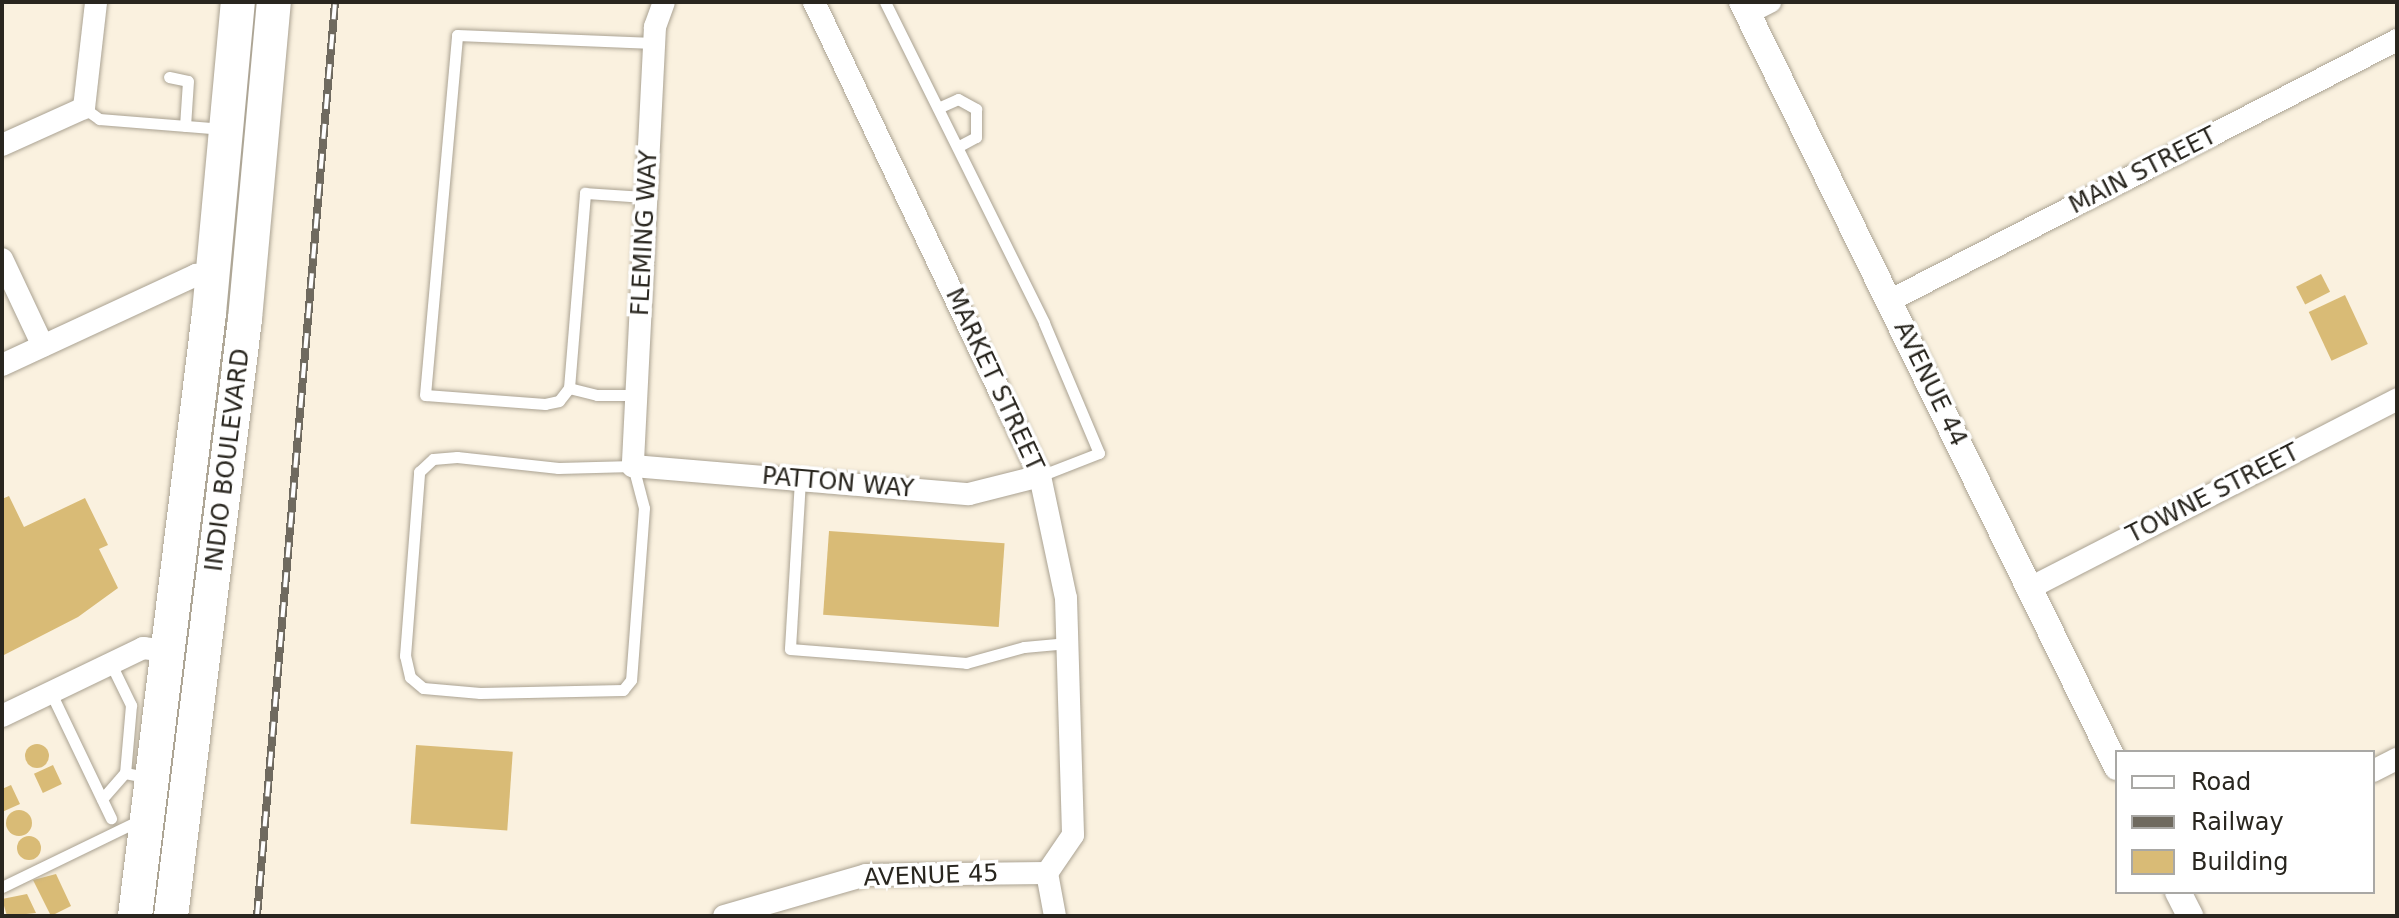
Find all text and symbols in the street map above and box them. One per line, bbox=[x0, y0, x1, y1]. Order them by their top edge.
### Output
street label: MAIN STREET bbox=[2065, 122, 2221, 220]
street label: FLEMING WAY bbox=[626, 149, 664, 317]
street label: MARKET STREET bbox=[939, 284, 1049, 476]
street label: AVENUE 44 bbox=[1887, 317, 1973, 451]
street label: INDIO BOULEVARD bbox=[200, 347, 256, 573]
street label: TOWNE STREET bbox=[2122, 438, 2304, 550]
street label: PATTON WAY bbox=[761, 462, 915, 504]
legend bbox=[2115, 750, 2375, 894]
text: Road bbox=[2191, 768, 2251, 796]
text: Railway bbox=[2191, 808, 2284, 836]
text: Building bbox=[2191, 848, 2288, 876]
street label: AVENUE 45 bbox=[863, 859, 999, 893]

